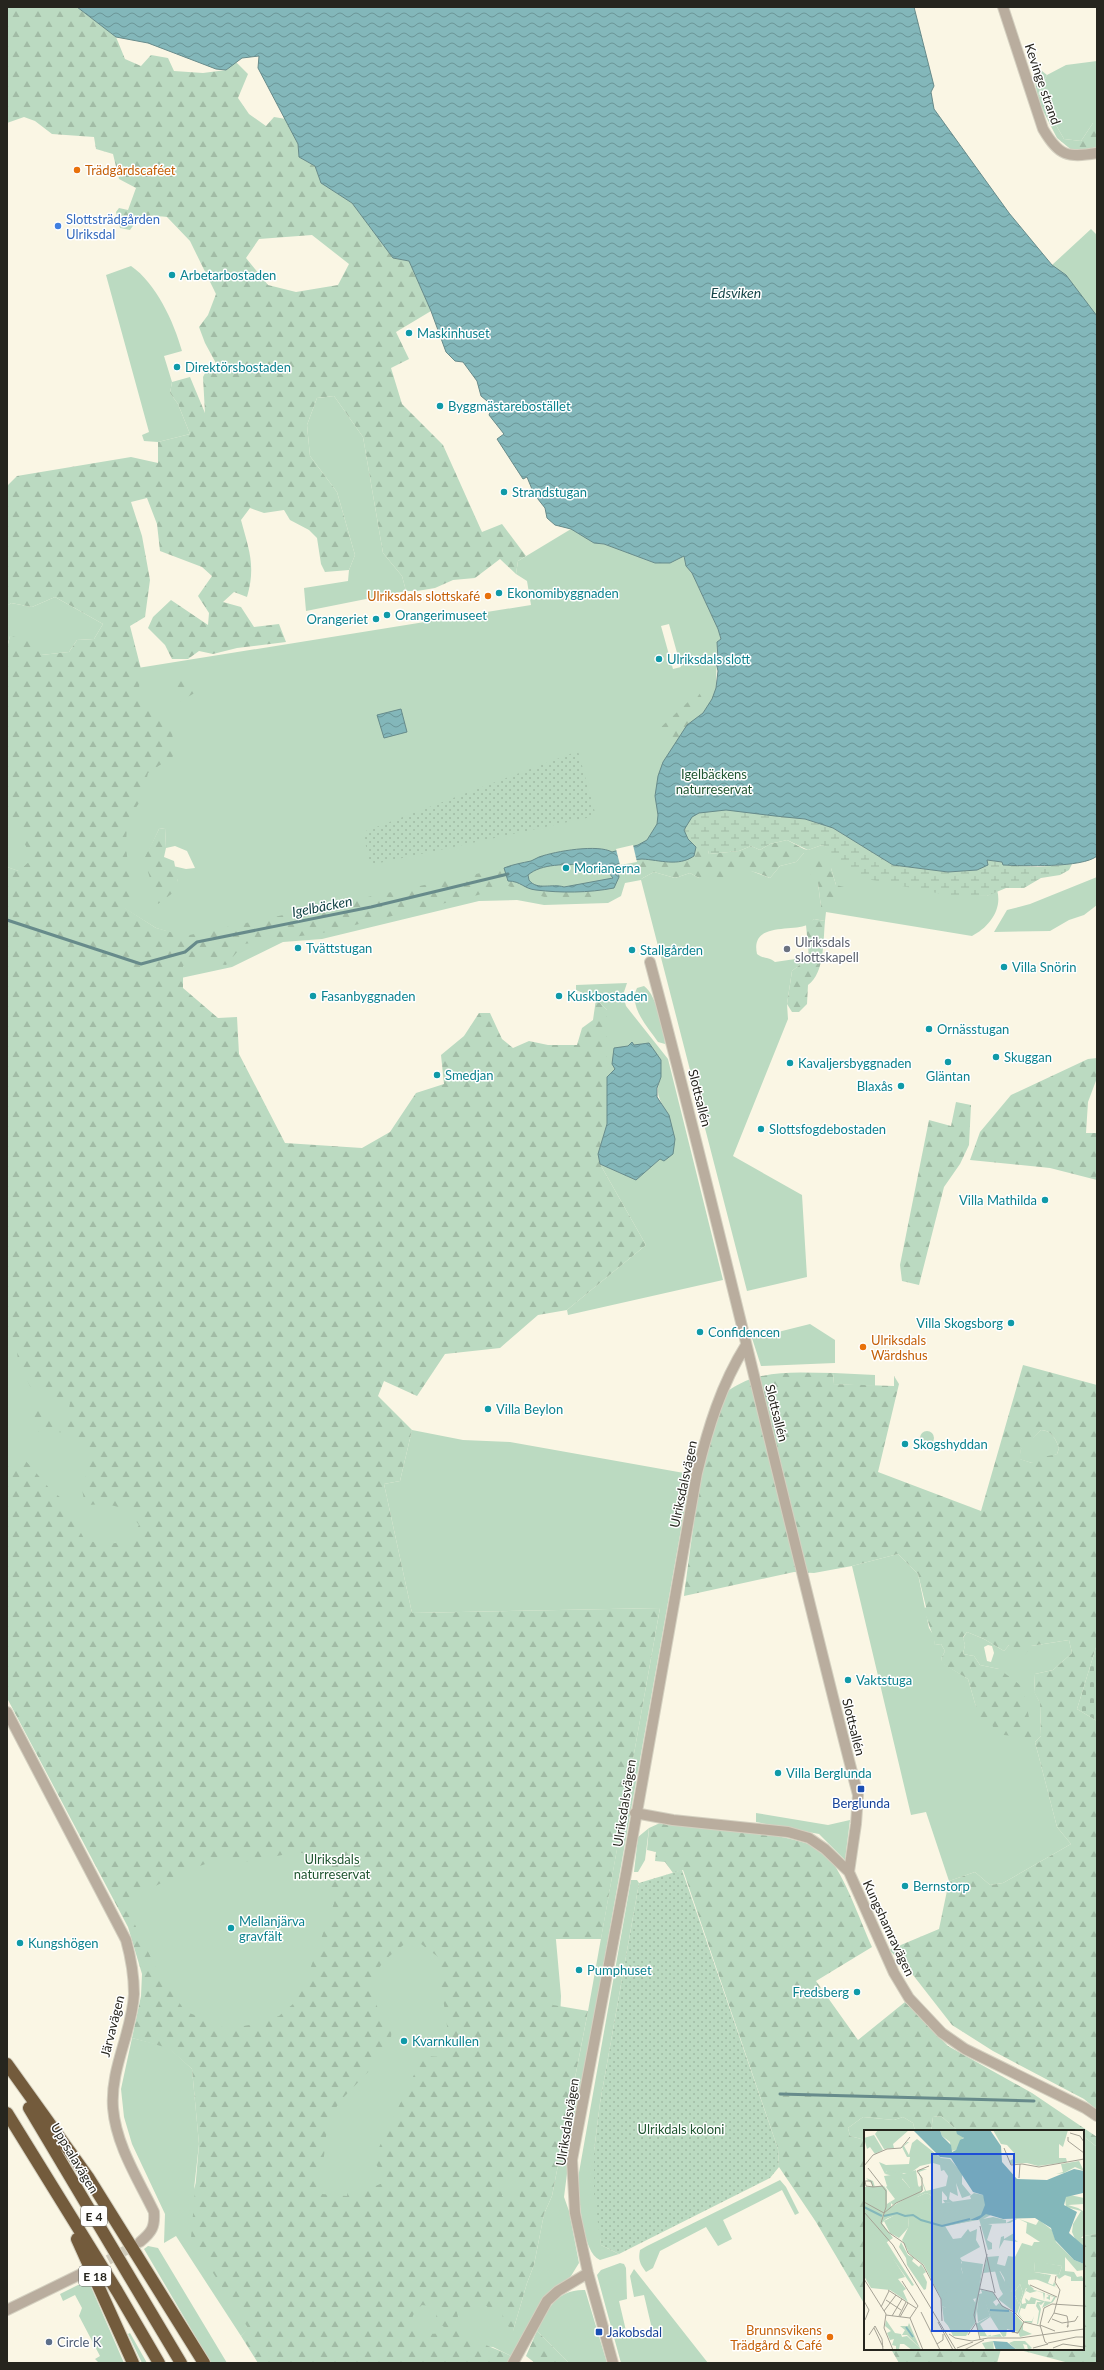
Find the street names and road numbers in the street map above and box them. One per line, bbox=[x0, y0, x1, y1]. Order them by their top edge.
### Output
street label: Kevinge strand bbox=[1022, 41, 1064, 127]
street label: Slottsallén bbox=[685, 1068, 715, 1128]
street label: Slottsallén bbox=[762, 1383, 792, 1443]
street label: Ulriksdalsvägen bbox=[666, 1439, 700, 1529]
street label: Slottsallén bbox=[839, 1697, 869, 1757]
street label: Ulriksdalsvägen bbox=[609, 1758, 639, 1848]
street label: Kungshamravägen bbox=[860, 1877, 918, 1979]
street label: Järvavägen bbox=[97, 1993, 127, 2059]
street label: Ulriksdalsvägen bbox=[552, 2077, 582, 2167]
street label: Uppsalavägen bbox=[48, 2120, 102, 2196]
road number: E 4 bbox=[81, 2206, 107, 2226]
road number: E 18 bbox=[79, 2266, 111, 2286]

